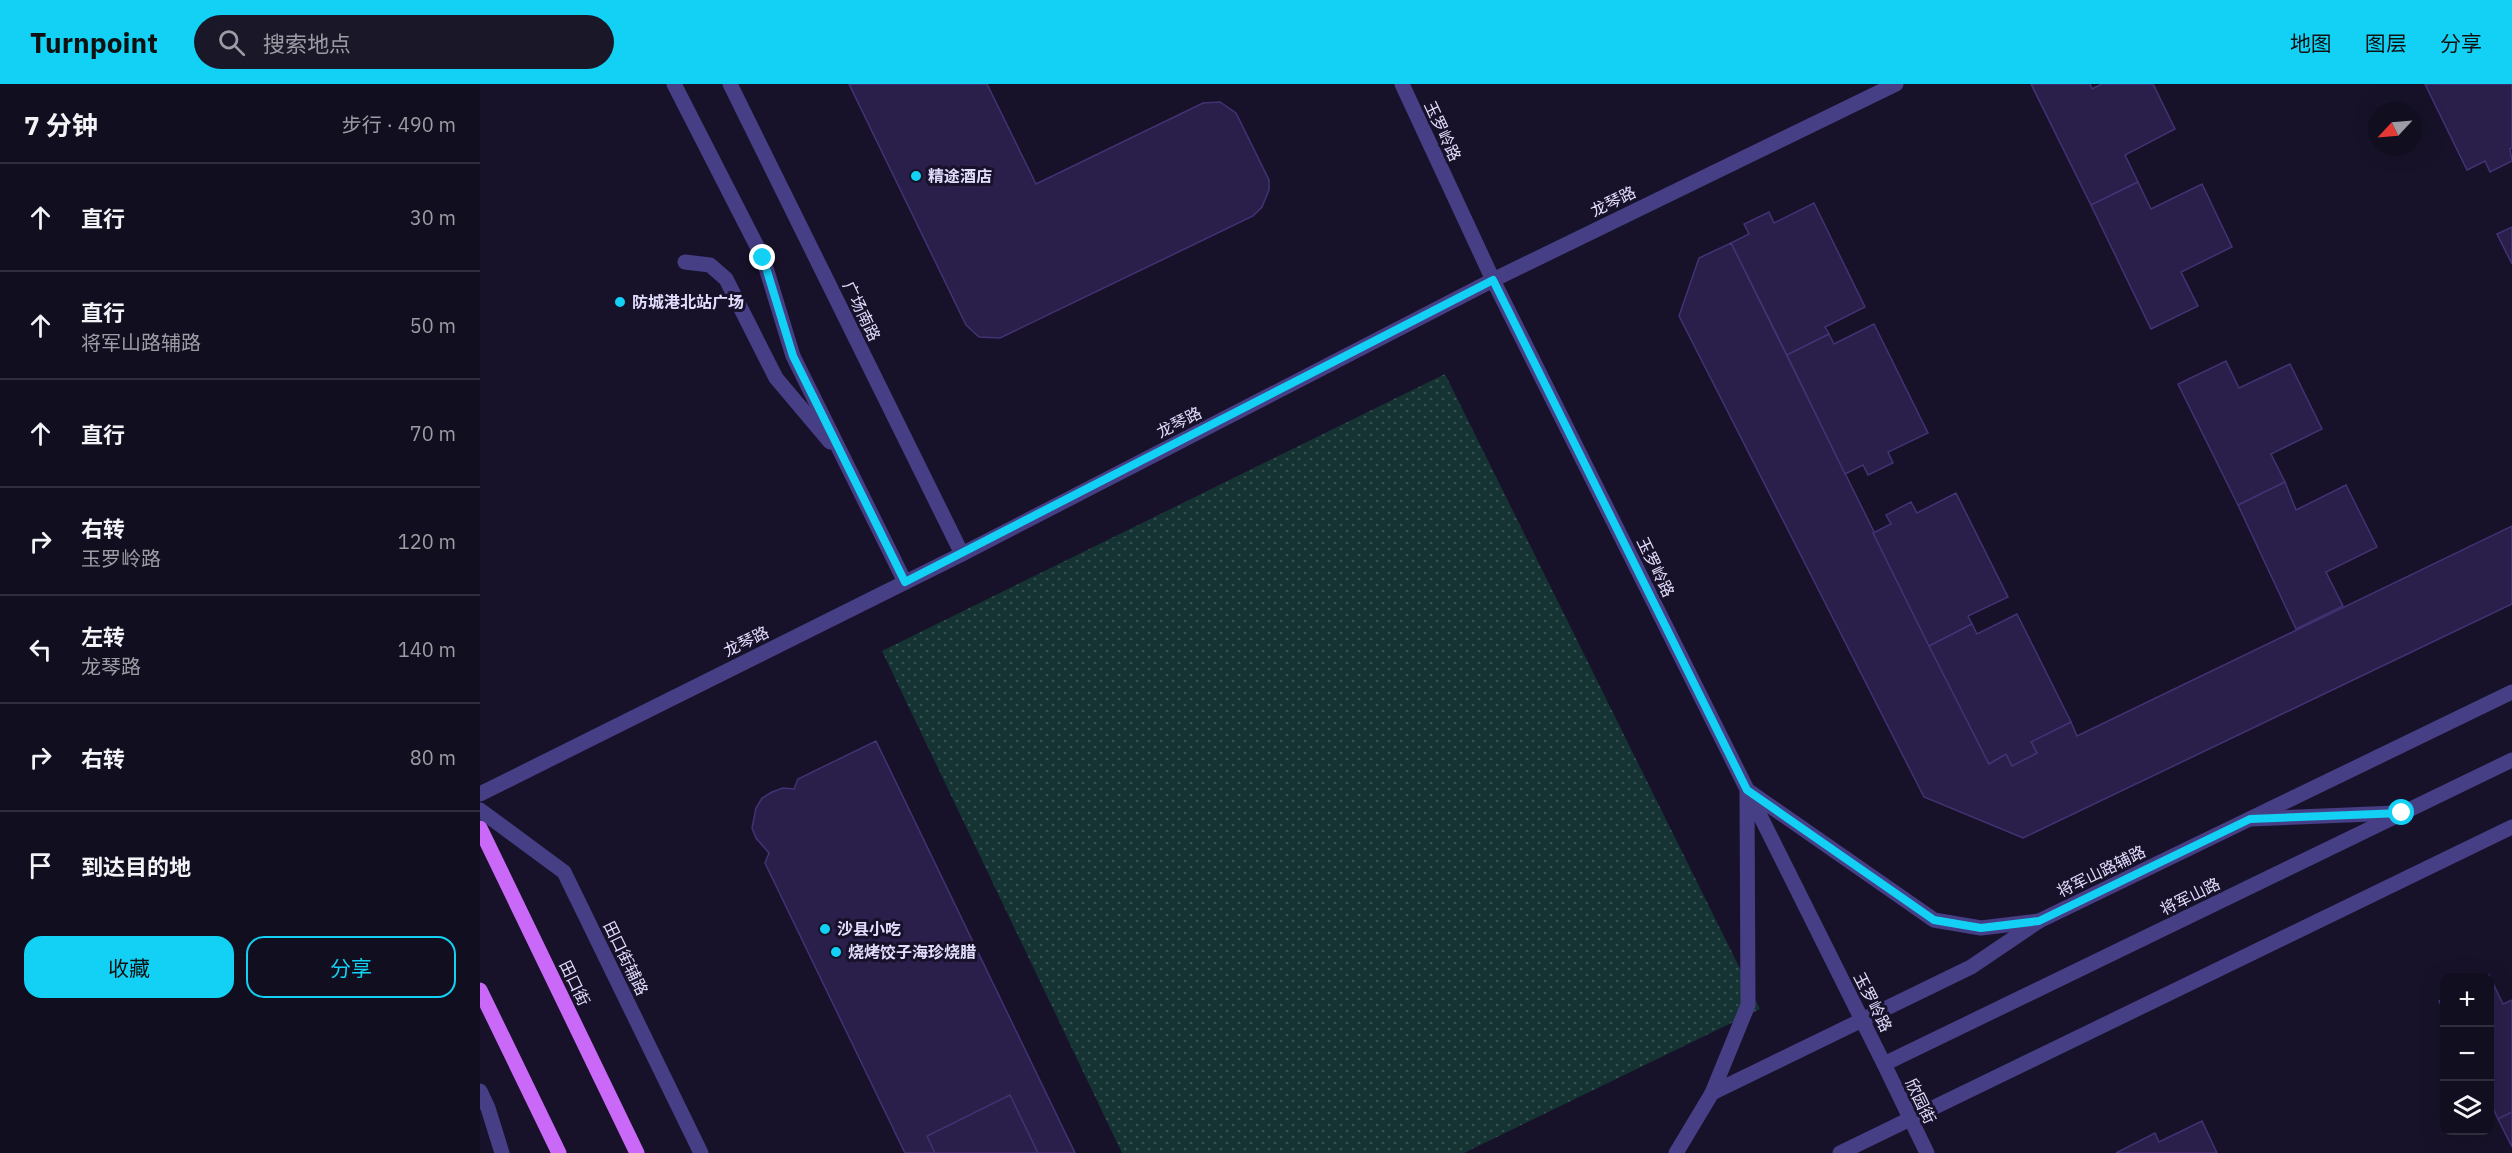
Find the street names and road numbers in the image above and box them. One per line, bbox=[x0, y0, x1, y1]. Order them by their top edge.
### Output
street label: 玉罗岭路 bbox=[1420, 98, 1466, 164]
street label: 龙琴路 bbox=[1587, 181, 1639, 221]
street label: 广场南路 bbox=[839, 278, 885, 344]
street label: 龙琴路 bbox=[1153, 402, 1205, 442]
street label: 玉罗岭路 bbox=[1633, 534, 1679, 600]
street label: 龙琴路 bbox=[720, 621, 772, 661]
street label: 将军山路辅路 bbox=[2053, 841, 2149, 901]
street label: 将军山路 bbox=[2157, 873, 2223, 919]
street label: 田口街辅路 bbox=[599, 918, 653, 998]
street label: 田口街 bbox=[555, 957, 595, 1009]
street label: 玉罗岭路 bbox=[1850, 969, 1896, 1035]
street label: 欣园街 bbox=[1901, 1075, 1941, 1127]

